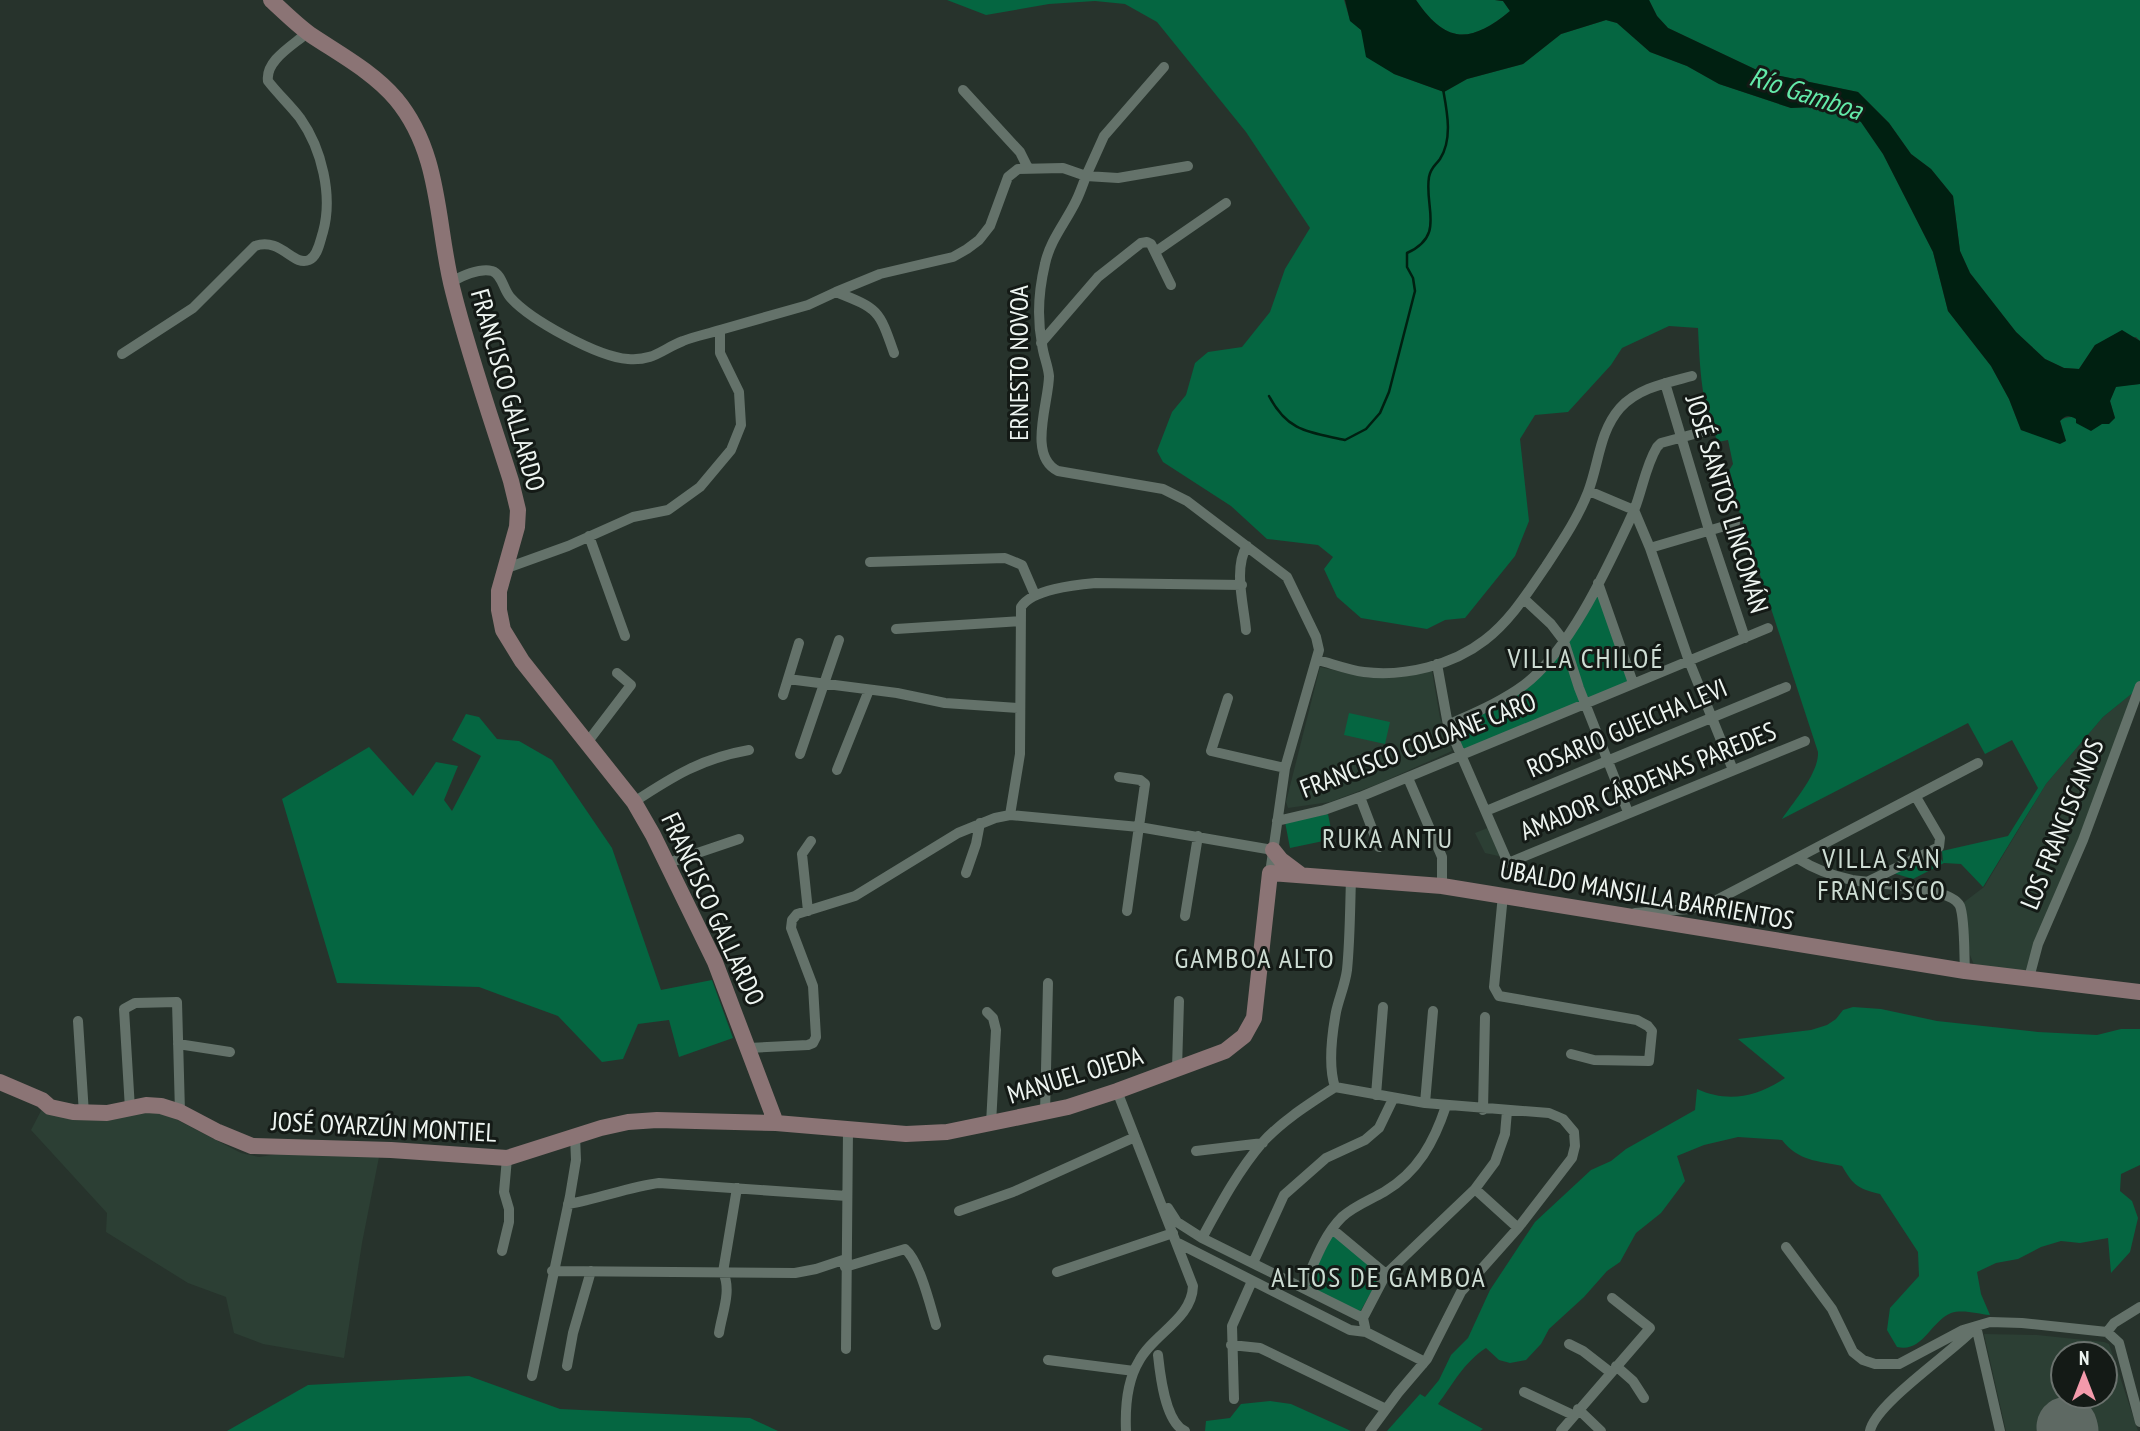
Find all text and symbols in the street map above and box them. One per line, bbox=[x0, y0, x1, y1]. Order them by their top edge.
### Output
water label: Río Gamboa bbox=[1745, 57, 1869, 129]
street label: FRANCISCO GALLARDO bbox=[464, 285, 553, 495]
street label: ERNESTO NOVOA bbox=[1002, 285, 1035, 441]
street label: JOSÉ SANTOS LINCOMÁN bbox=[1678, 390, 1776, 617]
district label: VILLA CHILOÉ bbox=[1507, 639, 1664, 676]
street label: ROSARIO GUEICHA LEVI bbox=[1522, 671, 1732, 785]
street label: FRANCISCO COLOANE CARO bbox=[1295, 684, 1541, 805]
street label: AMADOR CÁRDENAS PAREDES bbox=[1515, 714, 1781, 847]
street label: LOS FRANCISCANOS bbox=[2012, 734, 2111, 914]
street label: FRANCISCO GALLARDO bbox=[654, 807, 772, 1010]
district label: RUKA ANTU bbox=[1322, 819, 1454, 856]
district label: VILLA SAN FRANCISCO bbox=[1817, 839, 1947, 908]
street label: UBALDO MANSILLA BARRIENTOS bbox=[1498, 852, 1797, 937]
district label: GAMBOA ALTO bbox=[1174, 939, 1336, 976]
street label: MANUEL OJEDA bbox=[1003, 1038, 1147, 1111]
street label: JOSÉ OYARZÚN MONTIEL bbox=[270, 1104, 498, 1149]
district label: ALTOS DE GAMBOA bbox=[1271, 1258, 1487, 1295]
north arrow bbox=[2049, 1340, 2119, 1410]
text: N bbox=[2079, 1346, 2089, 1370]

